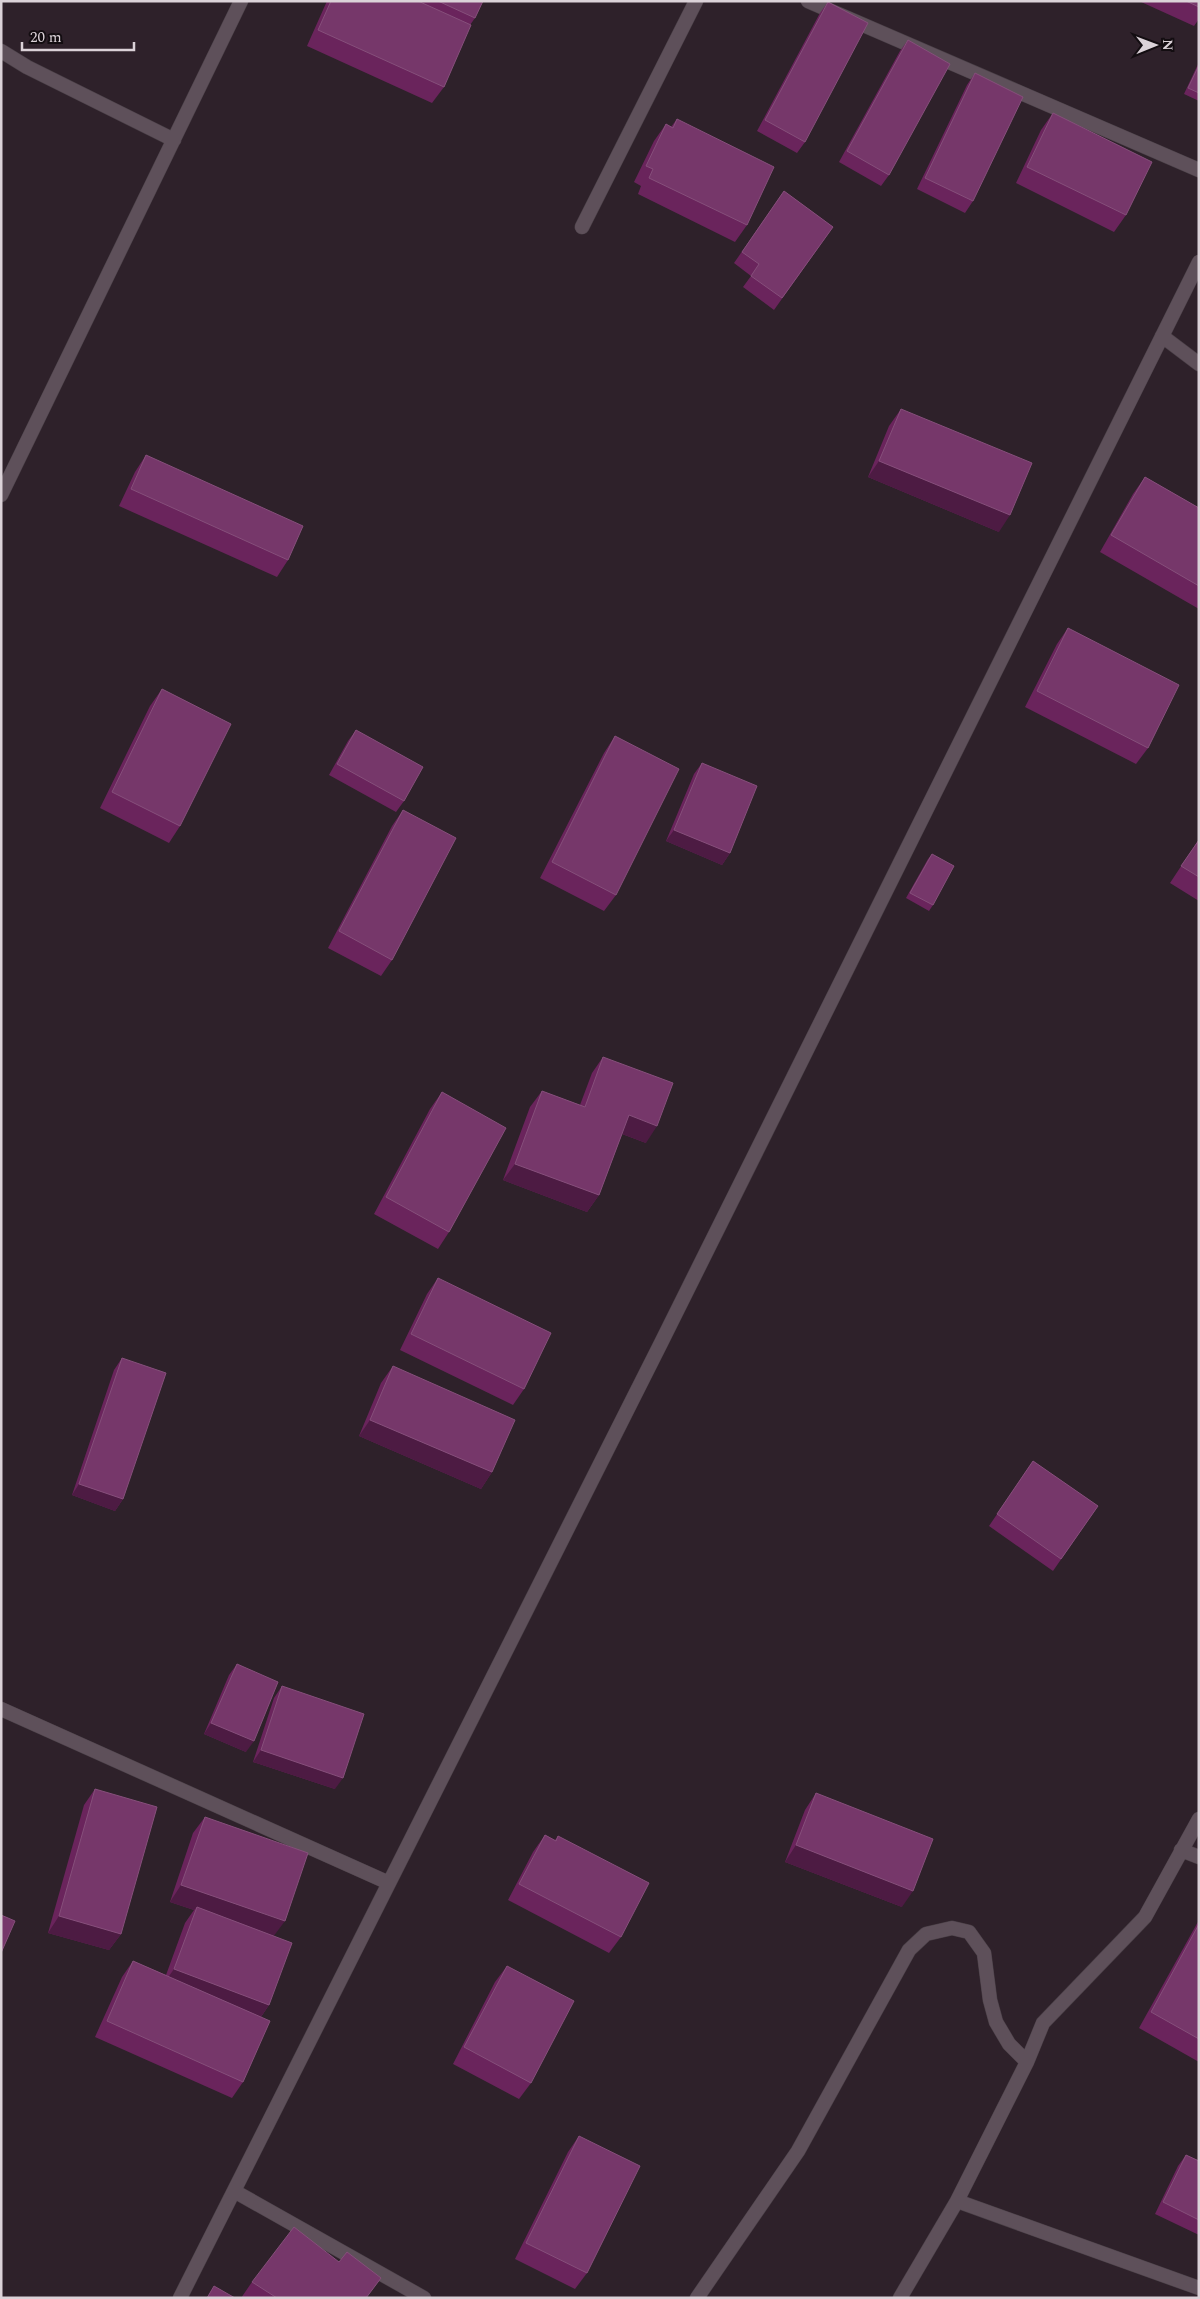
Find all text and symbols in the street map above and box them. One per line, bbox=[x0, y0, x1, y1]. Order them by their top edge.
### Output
scale bar bbox=[22, 20, 135, 52]
north arrow bbox=[1130, 20, 1180, 70]
text: 20 m bbox=[30, 26, 62, 49]
text: N bbox=[1157, 39, 1178, 51]

